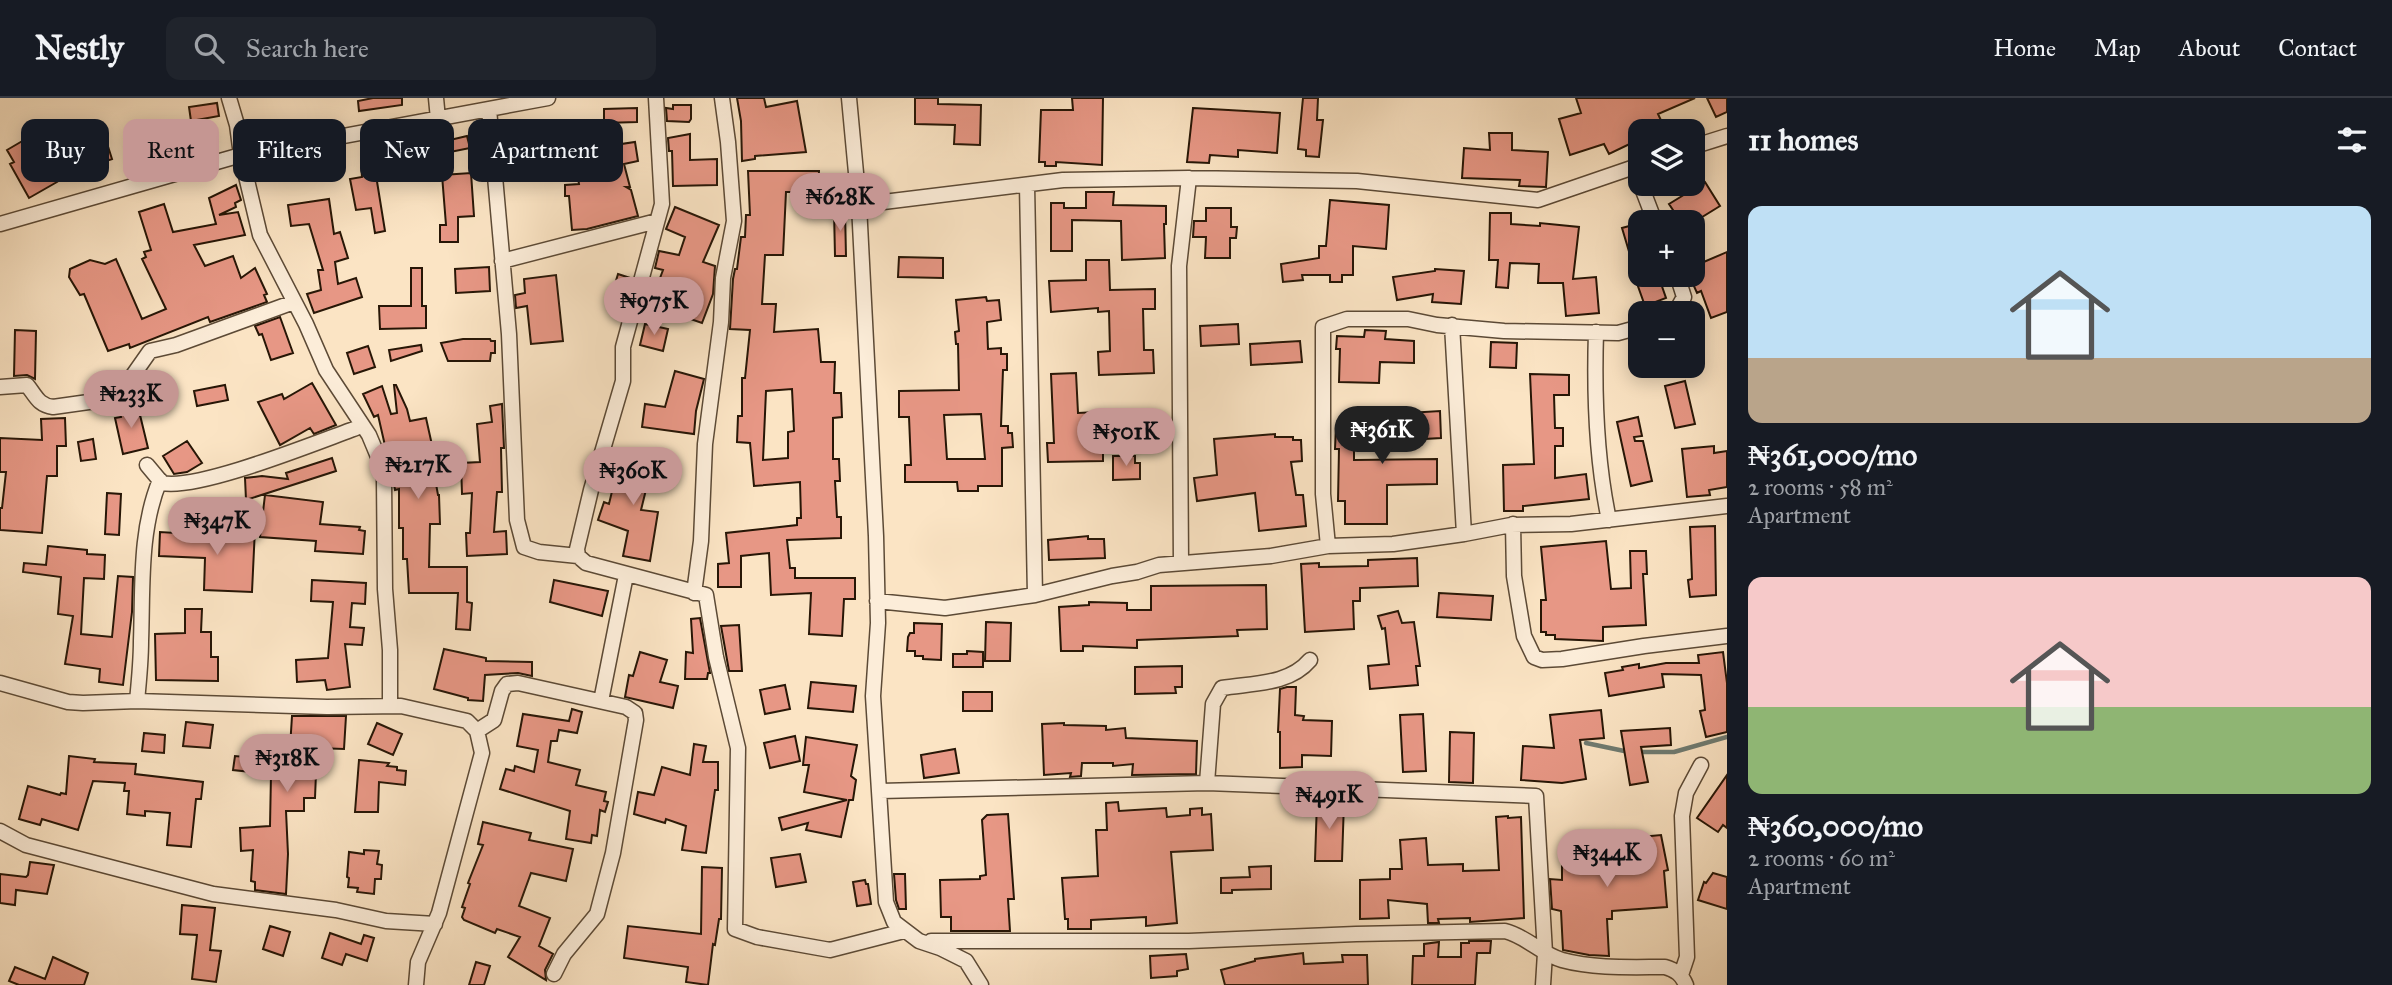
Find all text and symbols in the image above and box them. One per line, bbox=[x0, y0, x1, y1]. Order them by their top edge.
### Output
search box bbox=[166, 17, 656, 80]
text: Nestly bbox=[35, 28, 124, 68]
icon: search bbox=[190, 29, 228, 67]
text: Search here bbox=[246, 32, 369, 64]
text: Home bbox=[1993, 33, 2056, 63]
text: Map bbox=[2094, 33, 2141, 63]
text: About bbox=[2179, 33, 2240, 63]
text: Contact bbox=[2278, 33, 2357, 63]
chip: Buy bbox=[21, 119, 109, 182]
chip: Rent bbox=[123, 119, 219, 182]
chip: Filters bbox=[233, 119, 346, 182]
chip: New bbox=[360, 119, 454, 182]
chip: Apartment bbox=[468, 119, 623, 182]
map controls bbox=[1628, 119, 1705, 378]
button: layers bbox=[1628, 119, 1705, 196]
icon: filters bbox=[2333, 121, 2371, 159]
text: 11 homes bbox=[1748, 122, 1859, 158]
pin: ₦628K bbox=[791, 174, 889, 233]
text: ₦628K bbox=[806, 182, 874, 210]
button: + bbox=[1628, 210, 1705, 287]
icon: home bbox=[1997, 252, 2123, 378]
pin: ₦975K bbox=[605, 278, 703, 337]
text: ₦975K bbox=[620, 286, 688, 314]
button: − bbox=[1628, 301, 1705, 378]
pin: ₦233K bbox=[82, 370, 180, 430]
text: ₦233K bbox=[100, 379, 162, 407]
pin: ₦361K bbox=[1333, 406, 1431, 466]
pin: ₦501K bbox=[1077, 408, 1175, 468]
text: ₦361K bbox=[1351, 415, 1413, 443]
text: ₦501K bbox=[1093, 417, 1159, 445]
text: ₦361,000/mo bbox=[1748, 437, 1917, 473]
pin: ₦217K bbox=[369, 442, 467, 501]
pin: ₦360K bbox=[584, 448, 682, 507]
text: ₦217K bbox=[385, 450, 451, 478]
text: ₦360K bbox=[599, 456, 667, 484]
text: 2 rooms · 58 m² bbox=[1748, 473, 1893, 501]
pin: ₦347K bbox=[168, 498, 266, 557]
text: Apartment bbox=[1748, 501, 1851, 529]
text: ₦347K bbox=[184, 506, 250, 534]
icon: home bbox=[1997, 623, 2123, 749]
pin: ₦318K bbox=[238, 734, 336, 794]
text: ₦318K bbox=[255, 743, 319, 771]
pin: ₦491K bbox=[1280, 772, 1378, 831]
text: ₦491K bbox=[1295, 780, 1363, 808]
text: ₦360,000/mo bbox=[1748, 808, 1923, 844]
pin: ₦344K bbox=[1558, 830, 1656, 889]
text: ₦344K bbox=[1573, 838, 1641, 866]
text: 2 rooms · 60 m² bbox=[1748, 844, 1895, 872]
text: Apartment bbox=[1748, 872, 1851, 900]

